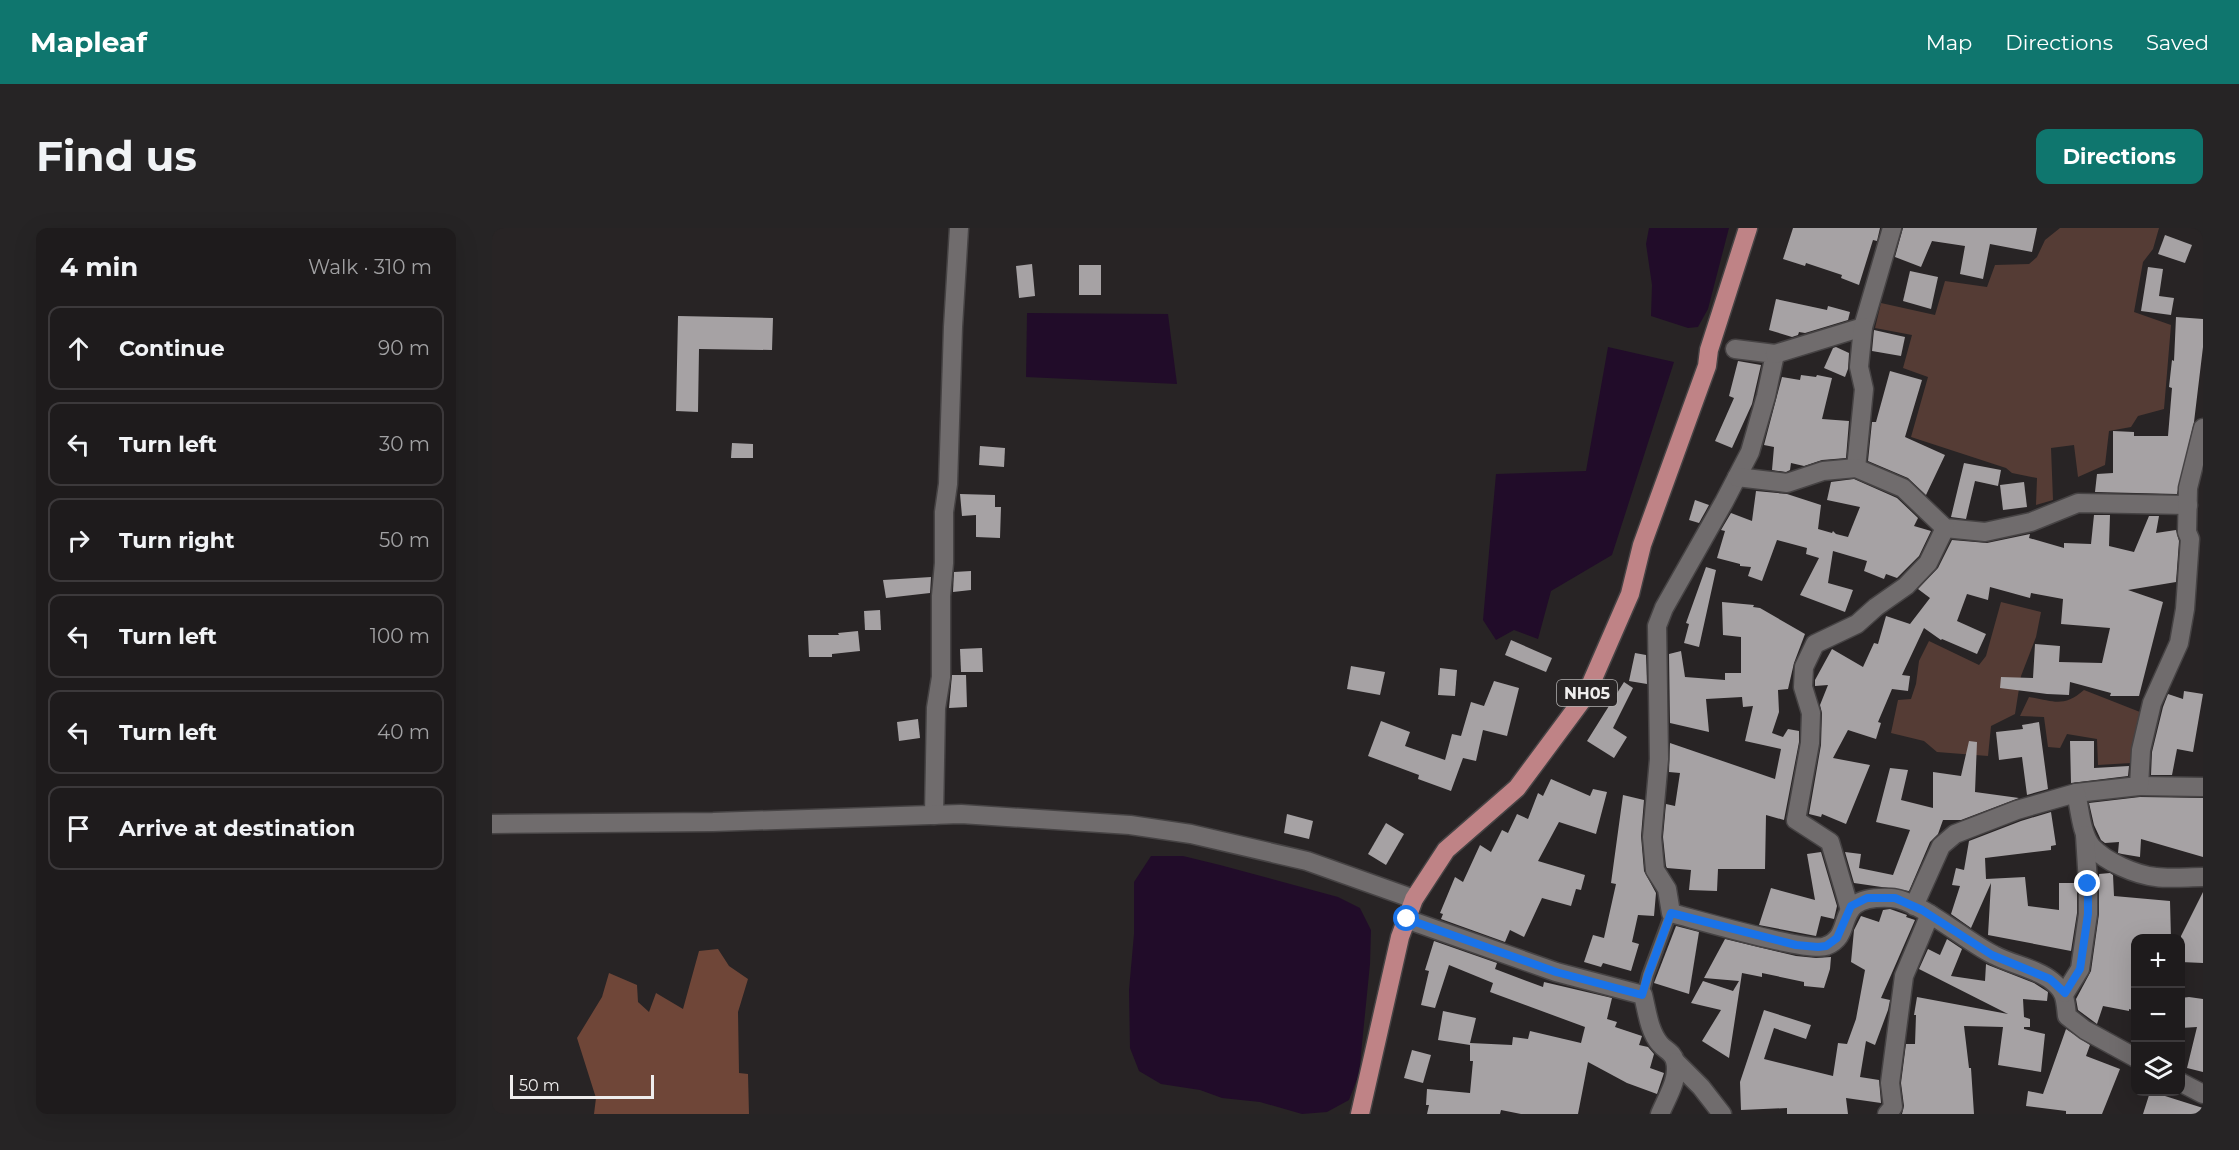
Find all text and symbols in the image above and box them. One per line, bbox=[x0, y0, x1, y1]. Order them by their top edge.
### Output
text: Mapleaf bbox=[30, 25, 147, 59]
text: Map bbox=[1926, 30, 1972, 55]
text: Directions bbox=[2005, 30, 2113, 55]
text: Saved bbox=[2146, 30, 2209, 55]
button: Directions bbox=[2036, 129, 2203, 184]
text: Find us bbox=[36, 130, 197, 182]
text: 4 min bbox=[60, 251, 138, 283]
text: Walk · 310 m bbox=[308, 255, 432, 279]
icon: ahead bbox=[62, 332, 95, 365]
text: Continue bbox=[119, 335, 225, 362]
text: 90 m bbox=[378, 336, 430, 360]
icon: left bbox=[62, 428, 95, 461]
text: Turn left bbox=[119, 431, 217, 458]
text: 30 m bbox=[379, 432, 430, 456]
icon: right bbox=[62, 524, 95, 557]
text: Turn right bbox=[119, 527, 234, 554]
text: 50 m bbox=[379, 528, 430, 552]
icon: left bbox=[62, 620, 95, 653]
text: Turn left bbox=[119, 623, 217, 650]
text: 100 m bbox=[370, 624, 430, 648]
road number: NH05 bbox=[1557, 680, 1617, 706]
icon: left bbox=[62, 716, 95, 749]
text: Turn left bbox=[119, 719, 217, 746]
text: 40 m bbox=[377, 720, 430, 744]
icon: arrive bbox=[62, 812, 95, 845]
text: Arrive at destination bbox=[119, 815, 355, 842]
route end bbox=[2074, 870, 2100, 896]
route start bbox=[1393, 905, 1419, 931]
map controls bbox=[2131, 934, 2185, 1096]
button: + bbox=[2131, 934, 2185, 988]
button: − bbox=[2131, 988, 2185, 1042]
button: layers bbox=[2131, 1042, 2185, 1096]
scale bar bbox=[510, 1072, 654, 1100]
text: 50 m bbox=[519, 1076, 560, 1095]

